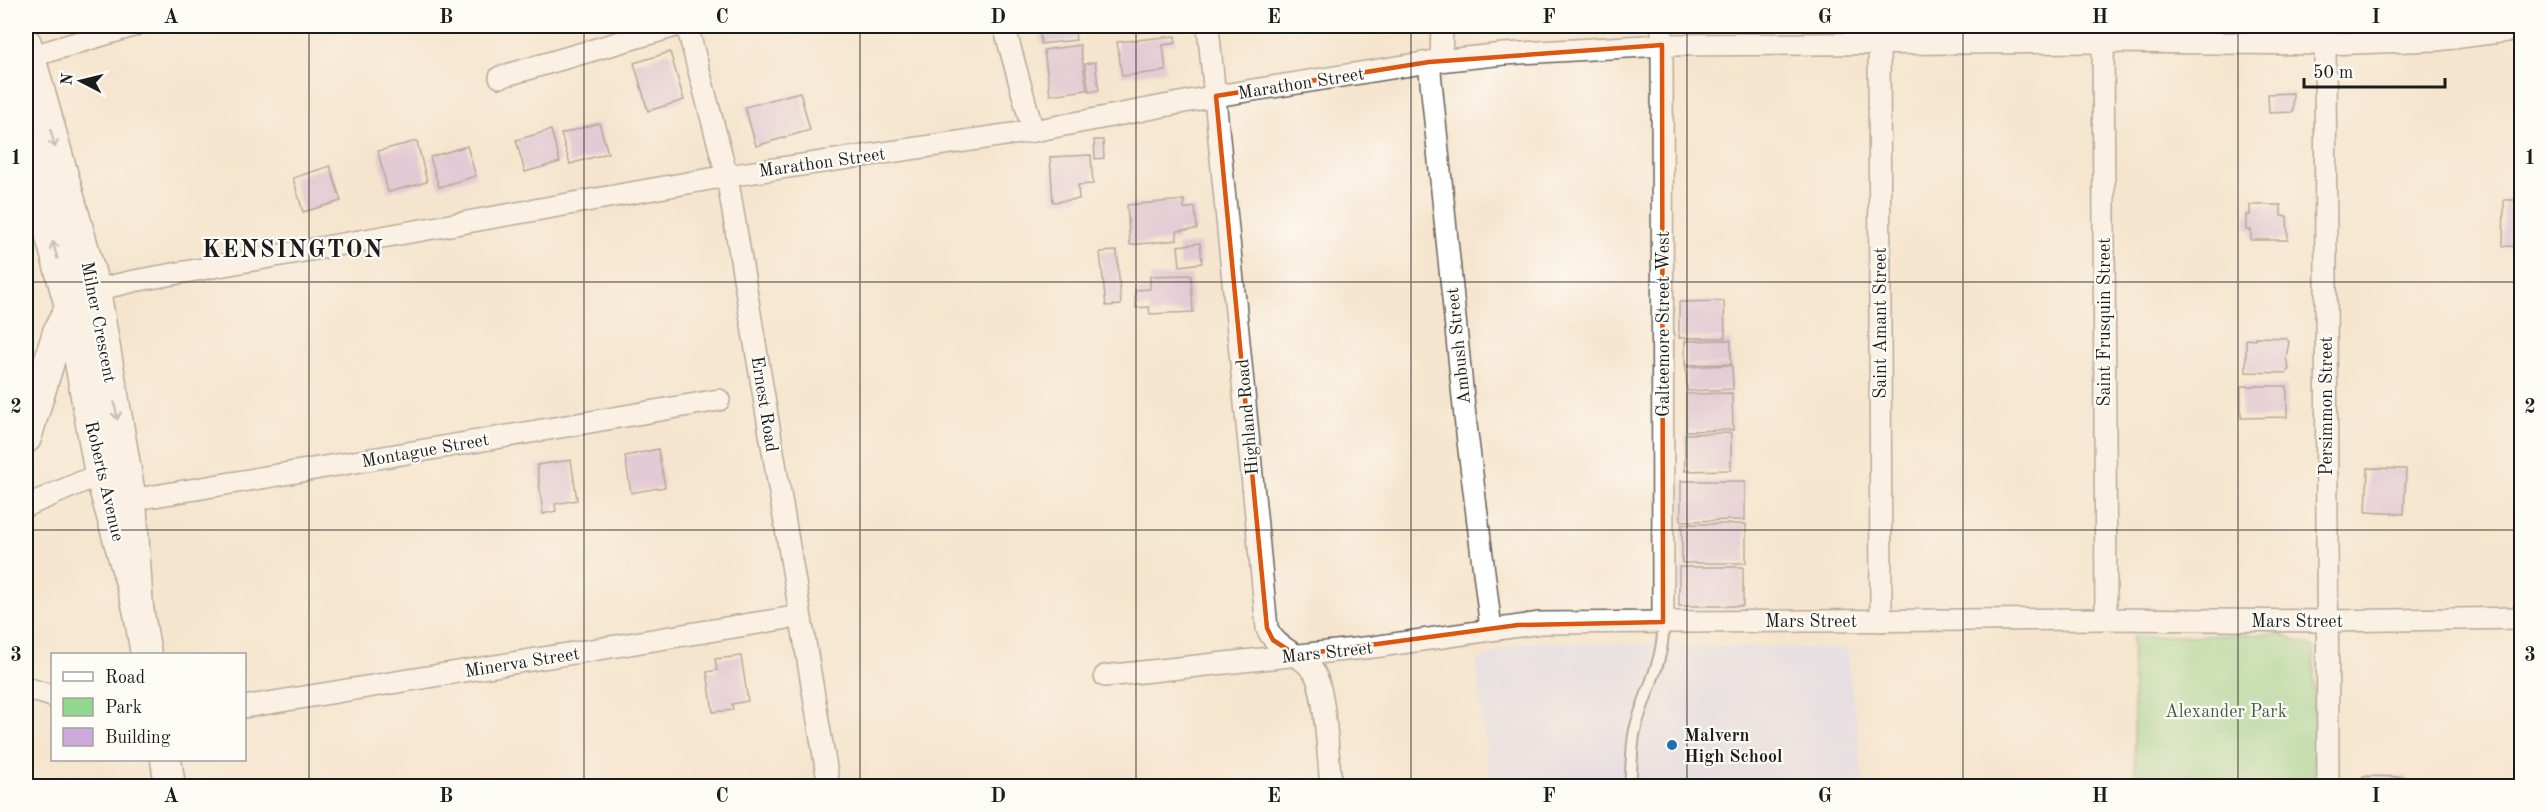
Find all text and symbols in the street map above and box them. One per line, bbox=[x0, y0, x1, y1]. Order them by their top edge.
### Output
text: A bbox=[163, 8, 179, 28]
text: B bbox=[439, 8, 453, 28]
text: C bbox=[715, 8, 729, 28]
text: D bbox=[990, 8, 1006, 28]
text: E bbox=[1267, 8, 1281, 28]
text: F bbox=[1542, 8, 1556, 28]
text: G bbox=[1818, 8, 1832, 28]
text: H bbox=[2092, 8, 2108, 28]
text: I bbox=[2372, 8, 2380, 28]
north arrow bbox=[51, 51, 111, 111]
scale bar bbox=[2304, 51, 2445, 89]
text: 50 m bbox=[2313, 64, 2353, 82]
street label: Marathon Street bbox=[1237, 65, 1366, 103]
text: N bbox=[59, 72, 77, 86]
one-way arrow bbox=[48, 130, 59, 149]
street label: Marathon Street bbox=[758, 145, 887, 181]
text: 1 bbox=[10, 149, 22, 169]
text: 1 bbox=[2524, 149, 2536, 169]
street label: Galteemore Street West bbox=[1655, 231, 1673, 417]
street label: Saint Frusquin Street bbox=[2096, 238, 2114, 406]
district label: KENSINGTON bbox=[202, 239, 384, 263]
one-way arrow bbox=[48, 241, 60, 260]
street label: Saint Amant Street bbox=[1872, 247, 1890, 399]
street label: Milner Crescent bbox=[77, 260, 119, 384]
street label: Ambush Street bbox=[1444, 287, 1474, 405]
street label: Persimmon Street bbox=[2318, 336, 2336, 476]
street label: Ernest Road bbox=[748, 355, 780, 453]
street label: Highland Road bbox=[1234, 358, 1262, 476]
text: 2 bbox=[10, 398, 22, 418]
text: 2 bbox=[2524, 398, 2536, 418]
one-way arrow bbox=[111, 401, 122, 420]
street label: Roberts Avenue bbox=[81, 419, 127, 543]
street label: Montague Street bbox=[360, 431, 490, 471]
street label: Mars Street bbox=[1765, 613, 1857, 631]
street label: Mars Street bbox=[2251, 613, 2343, 631]
street label: Mars Street bbox=[1280, 639, 1374, 667]
street label: Minerva Street bbox=[464, 645, 581, 681]
text: 3 bbox=[10, 646, 22, 666]
text: 3 bbox=[2524, 646, 2536, 666]
legend bbox=[51, 653, 246, 761]
text: Road bbox=[105, 669, 145, 687]
text: Park bbox=[105, 699, 142, 717]
park label: Alexander Park bbox=[2165, 703, 2287, 721]
place label: Malvern High School bbox=[1684, 727, 1783, 766]
text: Building bbox=[105, 729, 171, 747]
marker: Malvern High School bbox=[1665, 738, 1679, 752]
text: A bbox=[163, 787, 179, 807]
text: B bbox=[439, 787, 453, 807]
text: C bbox=[715, 787, 729, 807]
text: D bbox=[990, 787, 1006, 807]
text: E bbox=[1267, 787, 1281, 807]
text: F bbox=[1542, 787, 1556, 807]
text: G bbox=[1818, 787, 1832, 807]
text: H bbox=[2092, 787, 2108, 807]
text: I bbox=[2372, 787, 2380, 807]

